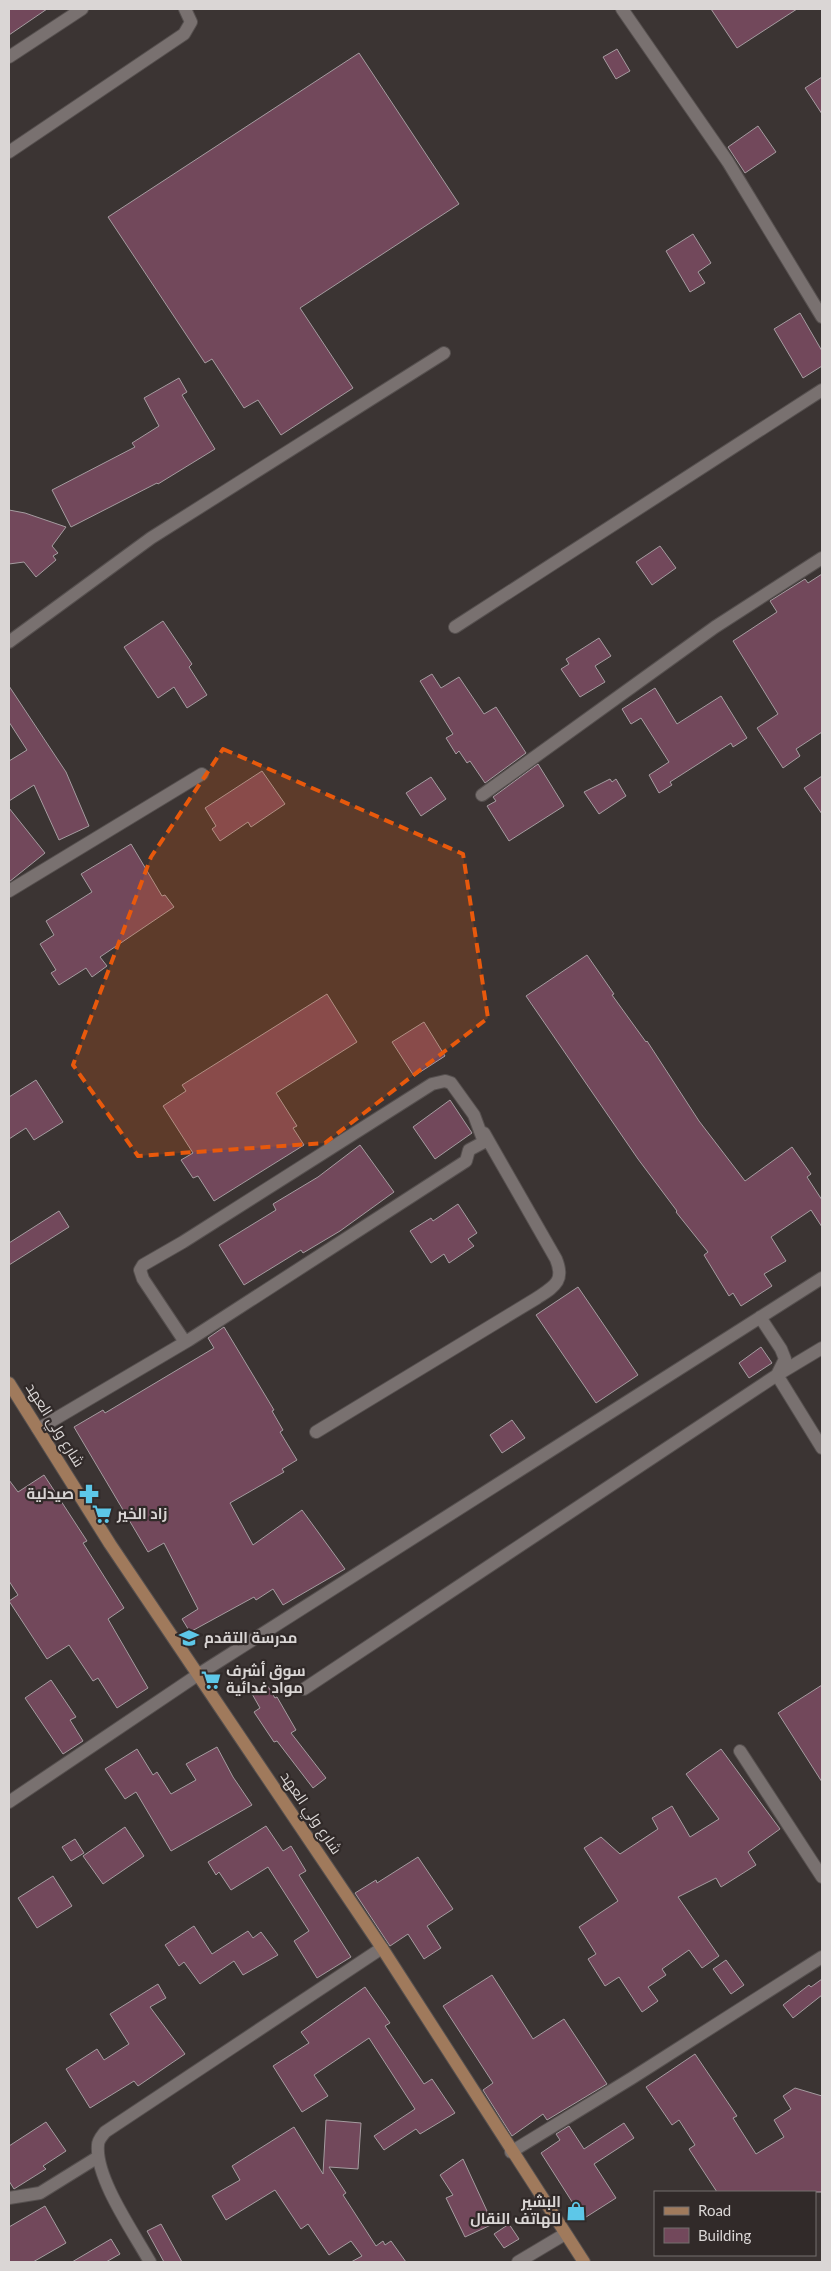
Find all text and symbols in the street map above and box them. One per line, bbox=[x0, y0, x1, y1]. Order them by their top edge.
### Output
street label: شارع ولي العهد bbox=[19, 1379, 89, 1472]
pharmacy icon: صيدلية bbox=[78, 1483, 100, 1505]
place label: صيدلية bbox=[26, 1484, 74, 1502]
supermarket icon: زاد الخير bbox=[91, 1503, 113, 1525]
place label: زاد الخير bbox=[116, 1504, 167, 1523]
school or university icon: مدرسة التقدم bbox=[178, 1627, 200, 1649]
place label: مدرسة التقدم bbox=[204, 1628, 298, 1648]
place label: سوق أشرف مواد غدائية bbox=[226, 1661, 306, 1697]
supermarket icon: سوق أشرف مواد غدائية bbox=[200, 1669, 222, 1691]
street label: شارع ولي العهد bbox=[274, 1768, 346, 1859]
legend bbox=[654, 2191, 816, 2256]
place label: البشير للهاتف النقال bbox=[470, 2192, 561, 2228]
shop icon: البشير للهاتف النقال bbox=[565, 2200, 587, 2222]
text: Road bbox=[698, 2201, 731, 2219]
text: Building bbox=[698, 2226, 751, 2244]

